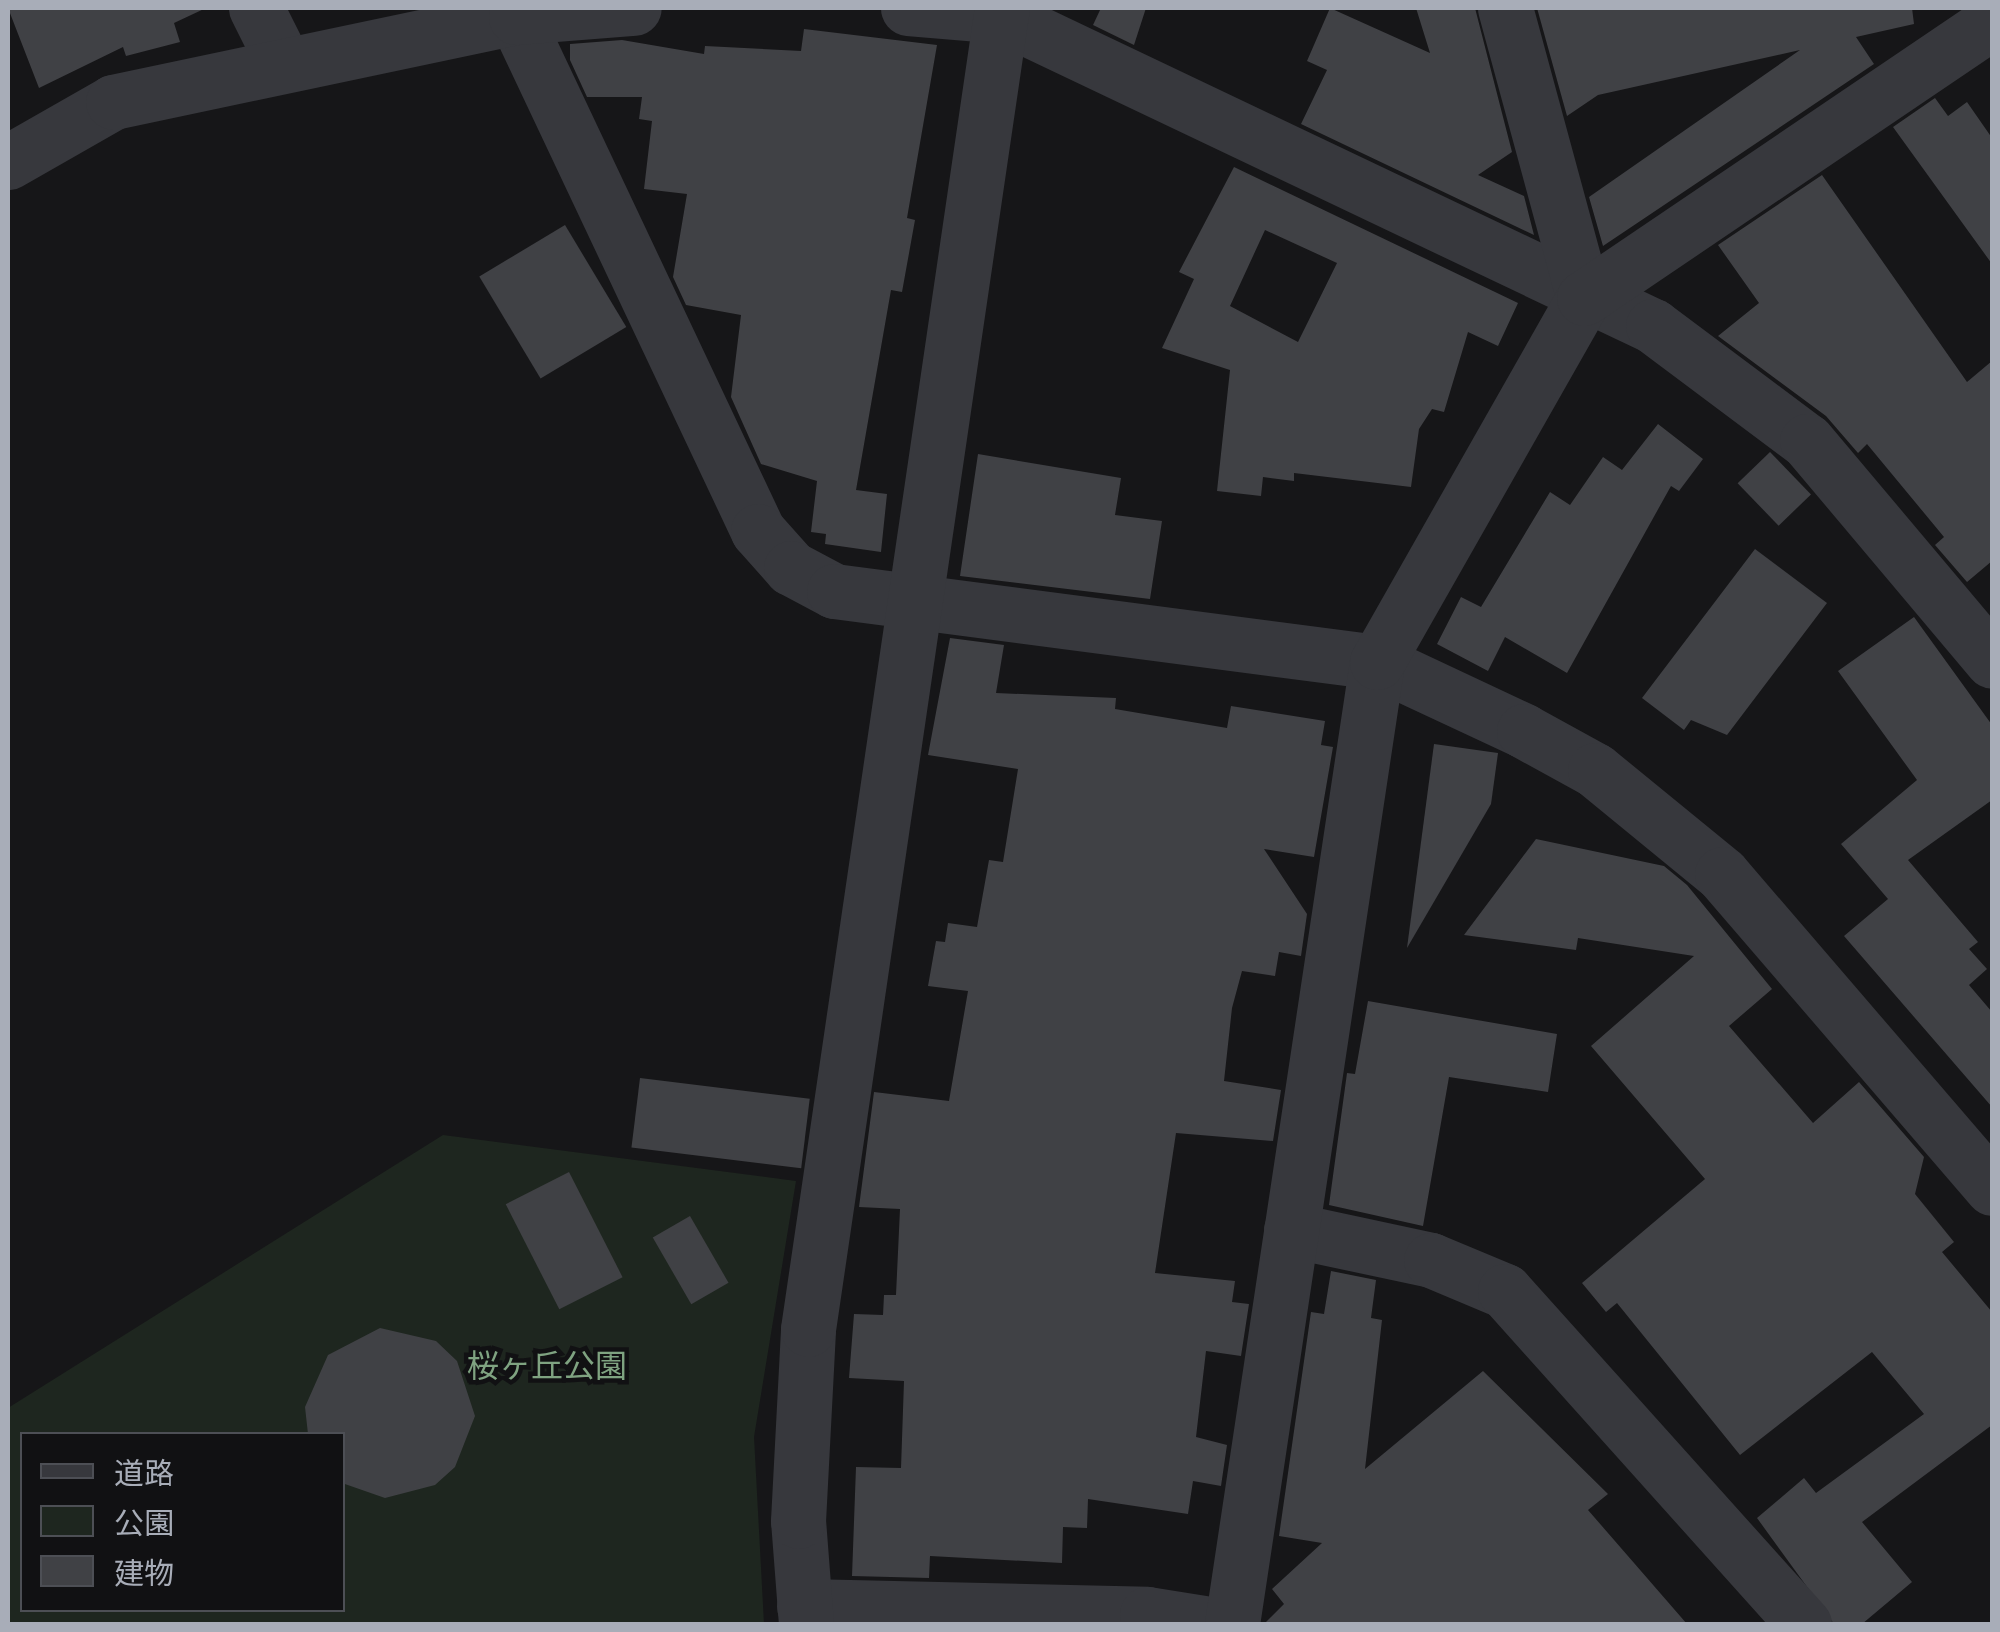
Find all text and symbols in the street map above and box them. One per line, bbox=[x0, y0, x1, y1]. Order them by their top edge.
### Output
park label: 桜ヶ丘公園 bbox=[467, 1345, 627, 1383]
legend bbox=[20, 1432, 345, 1612]
text: 道路 bbox=[114, 1454, 174, 1490]
text: 公園 bbox=[114, 1504, 174, 1540]
text: 建物 bbox=[114, 1554, 174, 1590]

